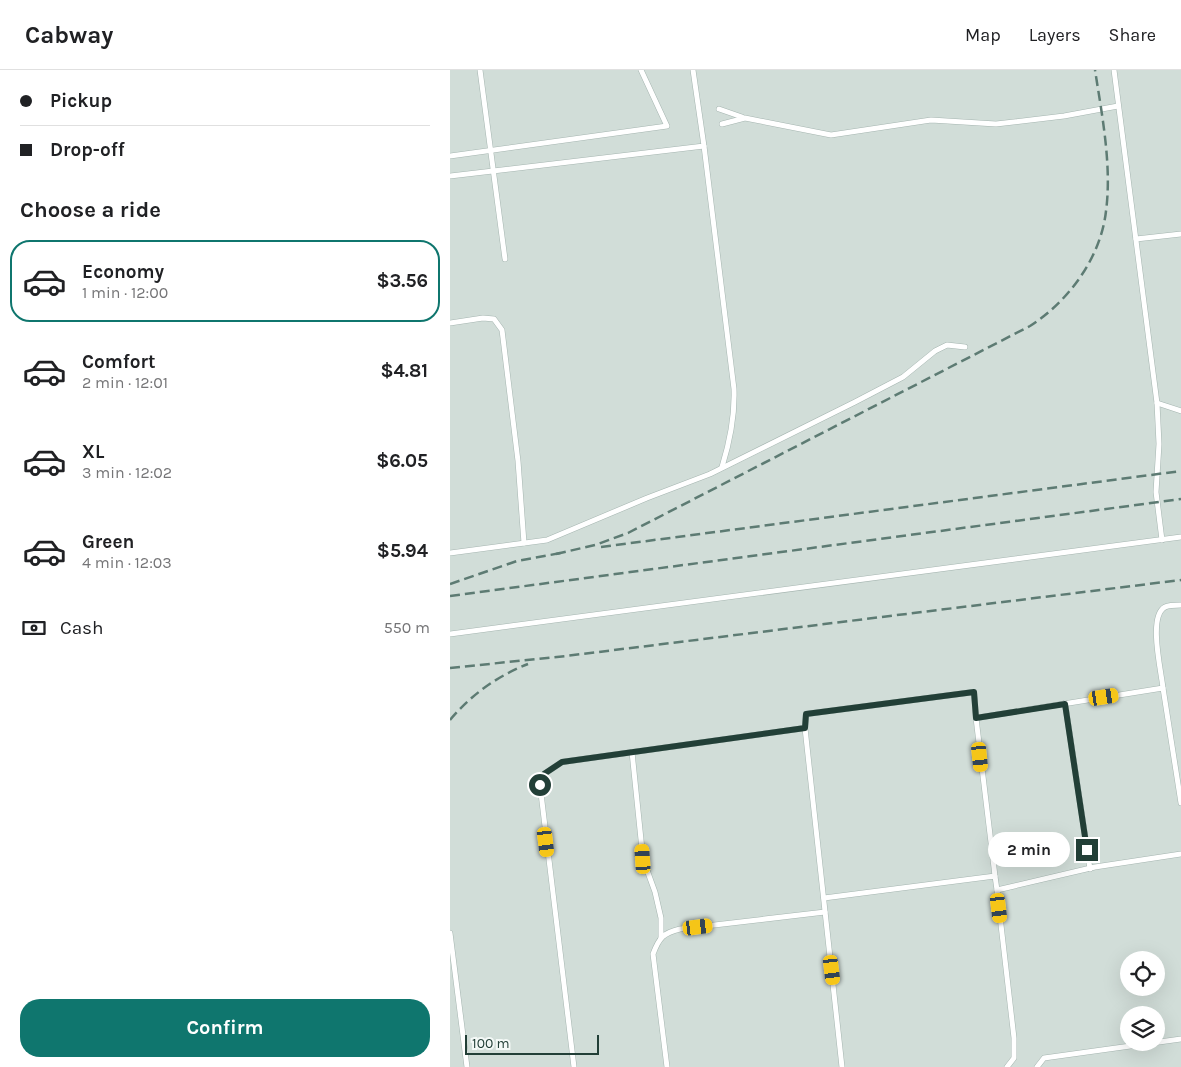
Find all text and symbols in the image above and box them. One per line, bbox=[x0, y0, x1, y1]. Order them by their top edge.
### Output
text: Cabway bbox=[25, 21, 113, 49]
text: Map bbox=[965, 24, 1001, 46]
text: Layers bbox=[1029, 24, 1081, 46]
text: Share bbox=[1109, 24, 1156, 46]
text: Pickup bbox=[50, 90, 112, 112]
text: Drop-off bbox=[50, 139, 125, 161]
text: Choose a ride bbox=[20, 197, 161, 223]
icon: car bbox=[22, 259, 67, 304]
text: Economy bbox=[82, 261, 164, 283]
text: $3.56 bbox=[376, 270, 428, 292]
text: 1 min · 12:00 bbox=[82, 283, 168, 302]
icon: car bbox=[22, 349, 67, 394]
text: Comfort bbox=[82, 351, 156, 373]
text: $4.81 bbox=[380, 360, 428, 382]
text: 2 min · 12:01 bbox=[82, 373, 168, 392]
icon: car bbox=[22, 439, 67, 484]
text: XL bbox=[82, 441, 104, 463]
text: $6.05 bbox=[376, 450, 428, 472]
text: 3 min · 12:02 bbox=[82, 463, 172, 482]
icon: car bbox=[22, 529, 67, 574]
text: Green bbox=[82, 531, 134, 553]
text: $5.94 bbox=[377, 540, 428, 562]
text: 4 min · 12:03 bbox=[82, 553, 172, 572]
icon: cash bbox=[20, 614, 48, 642]
text: Cash bbox=[60, 617, 104, 639]
text: 550 m bbox=[384, 618, 430, 637]
car bbox=[1088, 687, 1119, 707]
car bbox=[970, 741, 989, 773]
route start bbox=[529, 774, 551, 796]
car bbox=[536, 826, 555, 858]
callout: 2 min bbox=[987, 832, 1070, 868]
route end bbox=[1076, 839, 1098, 861]
text: 2 min bbox=[1007, 840, 1051, 859]
car bbox=[634, 844, 651, 874]
car bbox=[989, 892, 1008, 924]
car bbox=[682, 918, 713, 936]
map controls bbox=[1120, 951, 1165, 1051]
button: locate bbox=[1120, 951, 1165, 996]
car bbox=[822, 954, 841, 986]
button: Confirm bbox=[20, 999, 430, 1057]
button: layers bbox=[1120, 1006, 1165, 1051]
scale bar bbox=[465, 1032, 599, 1055]
text: 100 m bbox=[472, 1035, 510, 1052]

